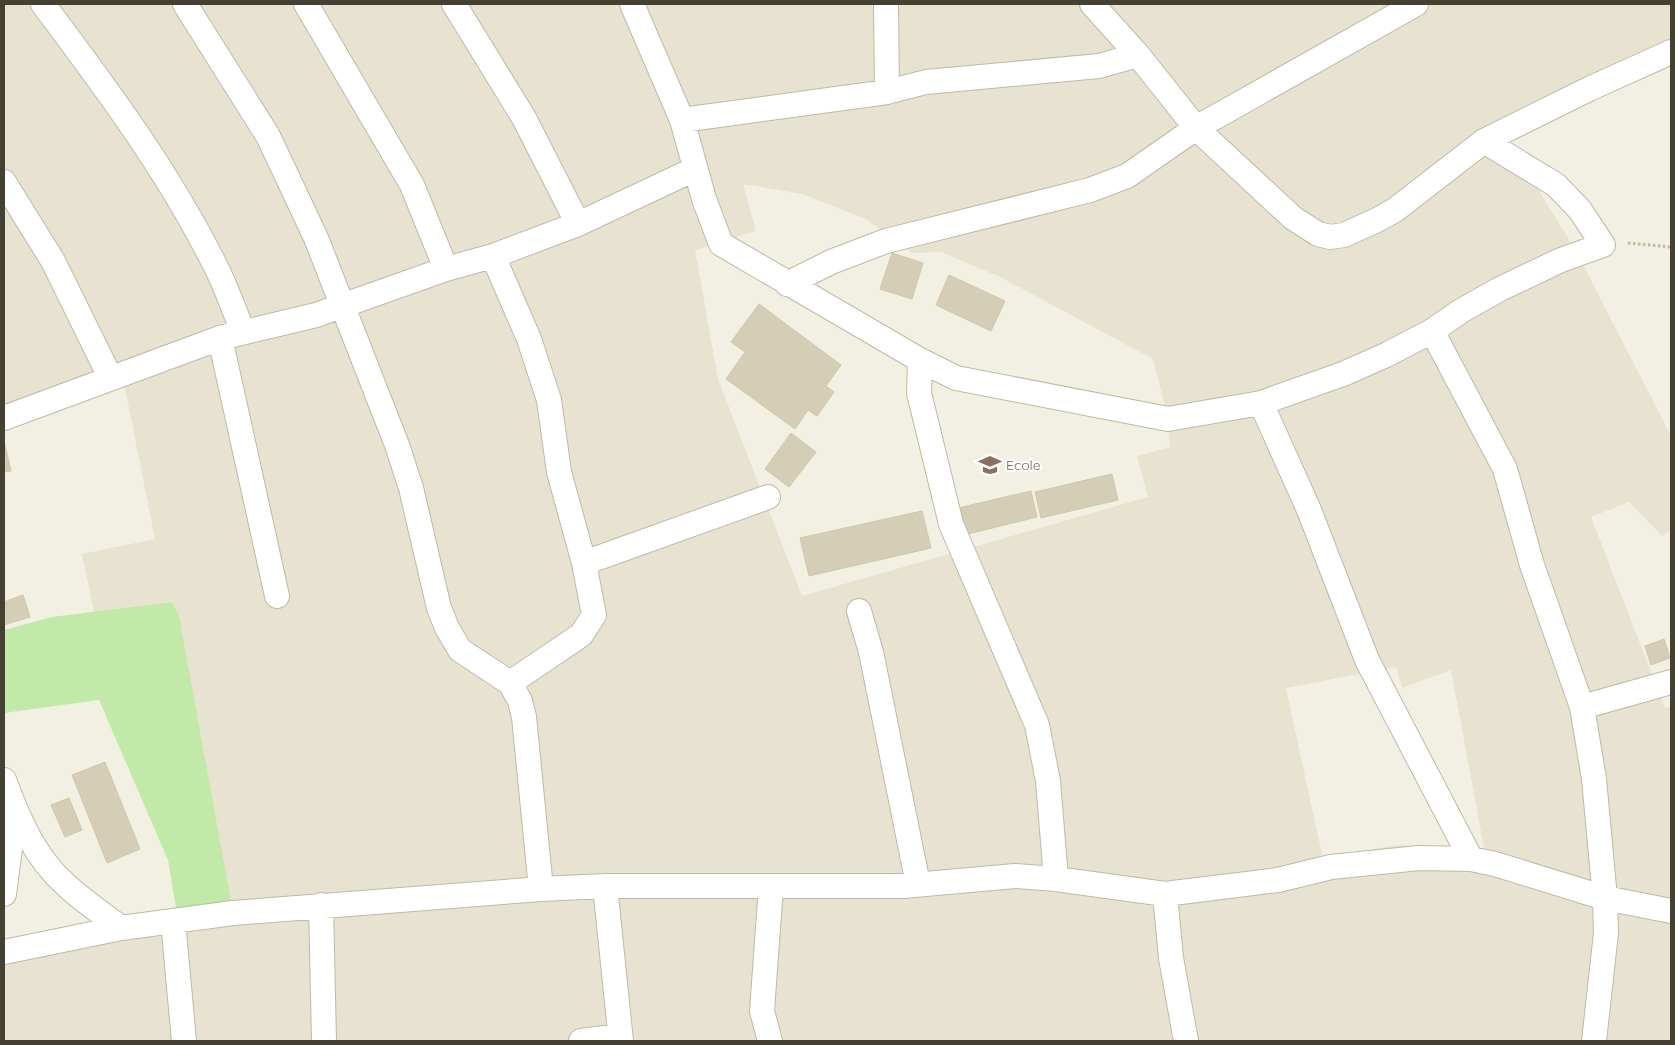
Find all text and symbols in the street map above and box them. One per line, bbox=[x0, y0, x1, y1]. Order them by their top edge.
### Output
school or university icon: Ecole bbox=[977, 452, 1003, 478]
place label: Ecole bbox=[1006, 456, 1041, 474]

